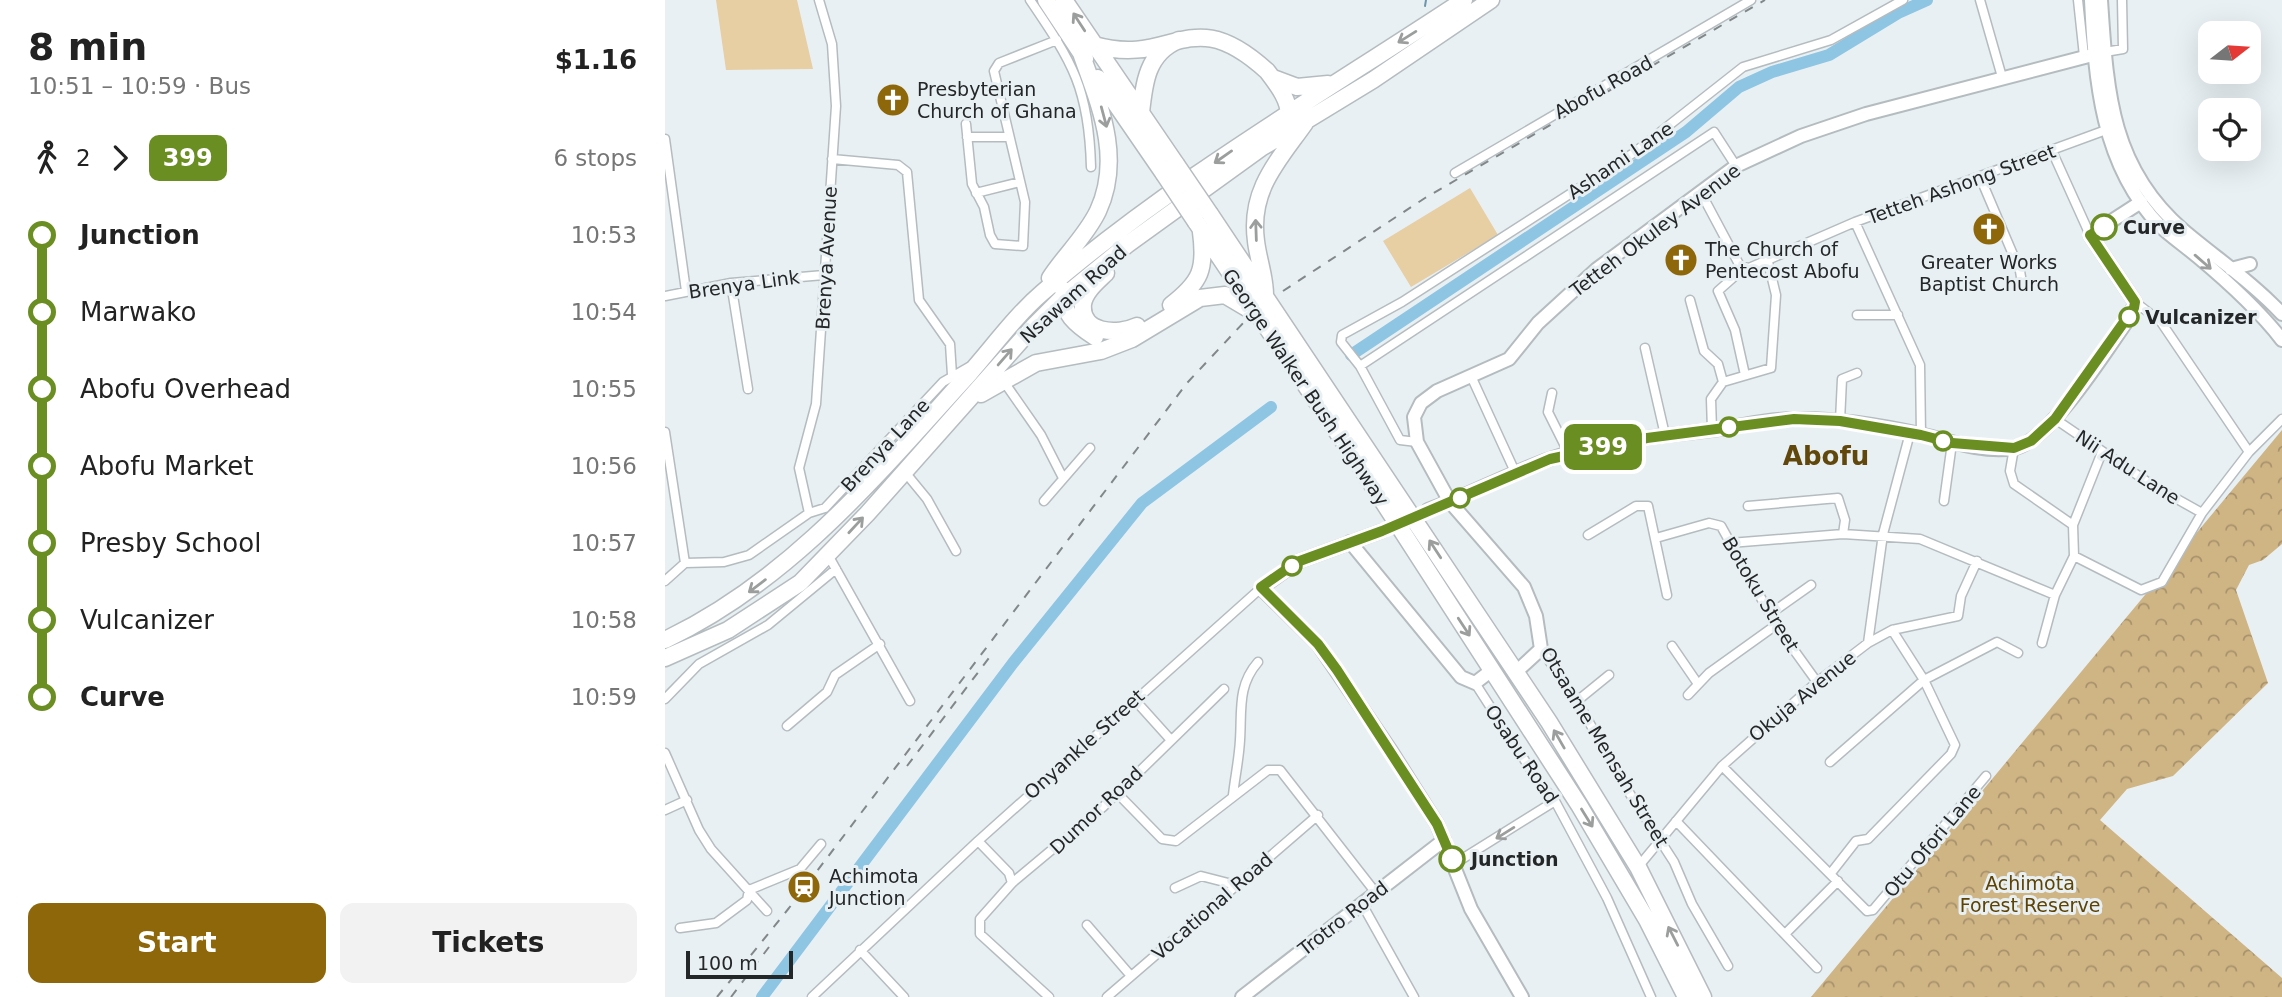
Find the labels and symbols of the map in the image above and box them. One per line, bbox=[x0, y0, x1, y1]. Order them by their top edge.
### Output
one-way arrow bbox=[1072, 13, 1086, 33]
north arrow bbox=[2198, 21, 2261, 84]
one-way arrow bbox=[1397, 31, 1417, 45]
street label: Abofu Road bbox=[1550, 51, 1656, 123]
place label: Presbyterian Church of Ghana bbox=[917, 78, 1077, 122]
church icon: Presbyterian Church of Ghana bbox=[874, 81, 912, 119]
one-way arrow bbox=[1098, 105, 1111, 128]
street label: Ashami Lane bbox=[1563, 117, 1677, 203]
street label: Tetteh Ashong Street bbox=[1863, 140, 2058, 229]
one-way arrow bbox=[1214, 150, 1233, 164]
street label: Tetteh Okuley Avenue bbox=[1565, 159, 1744, 302]
street label: Brenya Avenue bbox=[811, 186, 841, 330]
church icon: Greater Works Baptist Church bbox=[1970, 210, 2008, 248]
marker: Curve bbox=[2091, 214, 2117, 240]
place label: Curve bbox=[2123, 216, 2185, 238]
one-way arrow bbox=[1249, 219, 1262, 242]
place label: The Church of Pentecost Abofu bbox=[1704, 238, 1860, 282]
street label: Nsawam Road bbox=[1015, 241, 1131, 347]
church icon: The Church of Pentecost Abofu bbox=[1662, 241, 1700, 279]
place label: Greater Works Baptist Church bbox=[1919, 251, 2059, 295]
one-way arrow bbox=[2194, 254, 2212, 270]
street label: George Walker Bush Highway bbox=[1218, 264, 1394, 510]
street label: Brenya Link bbox=[687, 265, 801, 303]
place label: Vulcanizer bbox=[2145, 306, 2257, 328]
marker: Vulcanizer bbox=[2119, 307, 2139, 327]
one-way arrow bbox=[997, 348, 1013, 366]
street label: Brenya Lane bbox=[836, 394, 934, 496]
unlabelled marker bbox=[1719, 417, 1739, 437]
line badge: 399 bbox=[1563, 424, 1643, 470]
street label: Nii Adu Lane bbox=[2072, 425, 2184, 509]
unlabelled marker bbox=[1933, 431, 1953, 451]
district label: Abofu bbox=[1783, 441, 1869, 471]
unlabelled marker bbox=[1450, 488, 1470, 508]
one-way arrow bbox=[848, 517, 865, 534]
street label: Botoku Street bbox=[1718, 533, 1804, 655]
one-way arrow bbox=[1427, 540, 1442, 559]
unlabelled marker bbox=[1282, 556, 1302, 576]
one-way arrow bbox=[749, 579, 767, 594]
one-way arrow bbox=[1457, 616, 1471, 636]
street label: Otsaame Mensah Street bbox=[1537, 643, 1673, 851]
street label: Okuja Avenue bbox=[1744, 646, 1860, 746]
street label: Onyankle Street bbox=[1020, 684, 1148, 804]
street label: Osabu Road bbox=[1481, 700, 1563, 808]
one-way arrow bbox=[1552, 730, 1566, 750]
street label: Dumor Road bbox=[1045, 762, 1147, 858]
street label: Otu Ofori Lane bbox=[1879, 781, 1985, 901]
one-way arrow bbox=[1581, 807, 1595, 827]
one-way arrow bbox=[1496, 825, 1515, 840]
marker: Junction bbox=[1439, 846, 1465, 872]
street label: Vocational Road bbox=[1147, 848, 1277, 964]
place label: Junction bbox=[1469, 848, 1559, 870]
place label: Achimota Junction bbox=[828, 865, 919, 909]
station icon: Achimota Junction bbox=[785, 868, 823, 906]
park label: Achimota Forest Reserve bbox=[1960, 872, 2100, 916]
street label: Trotro Road bbox=[1293, 876, 1392, 961]
one-way arrow bbox=[1665, 926, 1679, 947]
scale bar bbox=[686, 948, 793, 980]

